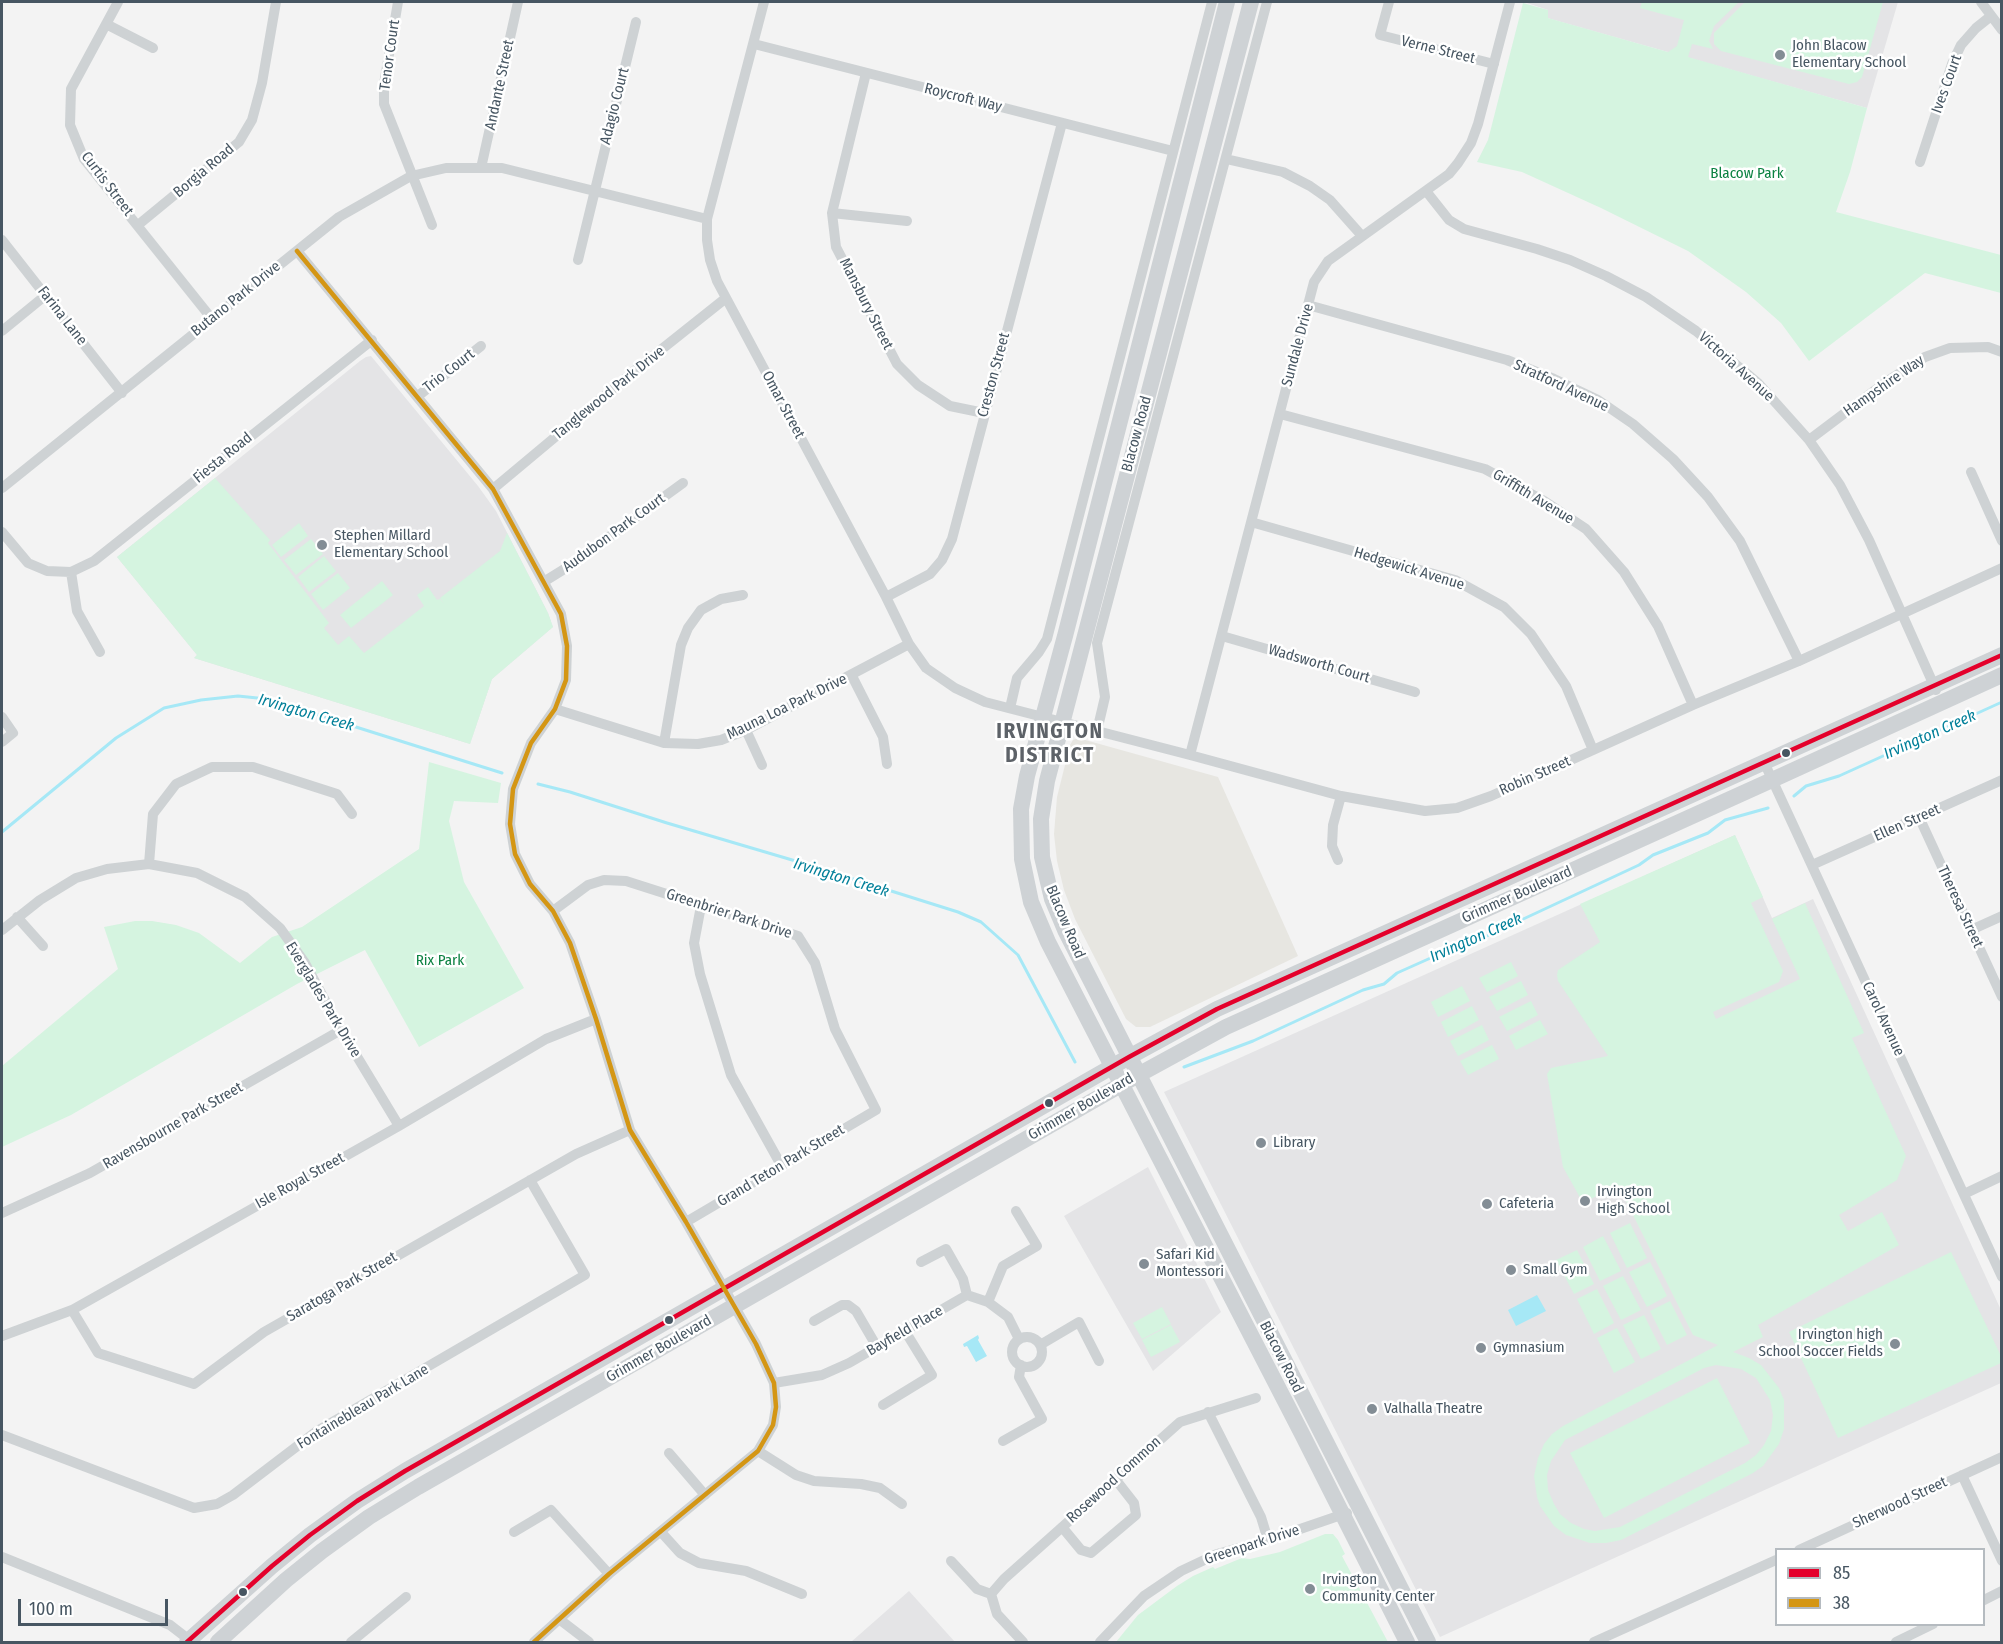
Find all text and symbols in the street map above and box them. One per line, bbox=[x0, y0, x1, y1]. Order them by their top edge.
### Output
street label: Tenor Court bbox=[376, 18, 404, 92]
street label: Verne Street bbox=[1399, 32, 1477, 68]
place label: John Blacow Elementary School bbox=[1792, 37, 1906, 72]
street label: Andante Street bbox=[482, 38, 518, 132]
marker: John Blacow Elementary School bbox=[1773, 48, 1787, 62]
street label: Ives Court bbox=[1928, 52, 1966, 116]
street label: Adagio Court bbox=[597, 66, 633, 146]
street label: Roycroft Way bbox=[922, 80, 1004, 116]
street label: Borgia Road bbox=[170, 140, 238, 202]
street label: Curtis Street bbox=[77, 148, 137, 220]
park label: Blacow Park bbox=[1710, 165, 1784, 183]
street label: Mansbury Street bbox=[835, 255, 897, 353]
street label: Butano Park Drive bbox=[188, 258, 284, 340]
street label: Farina Lane bbox=[33, 283, 91, 349]
street label: Sundale Drive bbox=[1278, 302, 1318, 388]
street label: Victoria Avenue bbox=[1695, 328, 1777, 406]
street label: Creston Street bbox=[974, 331, 1014, 419]
street label: Tanglewood Park Drive bbox=[549, 342, 669, 444]
street label: Trio Court bbox=[420, 345, 478, 397]
street label: Hampshire Way bbox=[1840, 352, 1928, 420]
street label: Stratford Avenue bbox=[1510, 356, 1612, 416]
street label: Omar Street bbox=[758, 368, 808, 442]
street label: Blacow Road bbox=[1118, 394, 1156, 474]
street label: Fiesta Road bbox=[190, 429, 256, 487]
street label: Griffith Avenue bbox=[1489, 466, 1577, 528]
street label: Audubon Park Court bbox=[559, 490, 669, 576]
place label: Stephen Millard Elementary School bbox=[334, 527, 448, 562]
marker: Stephen Millard Elementary School bbox=[315, 538, 329, 552]
street label: Hedgewick Avenue bbox=[1352, 544, 1466, 594]
street label: Wadsworth Court bbox=[1266, 641, 1372, 687]
street label: Mauna Loa Park Drive bbox=[724, 670, 850, 744]
water label: Irvington Creek bbox=[256, 690, 356, 736]
water label: Irvington Creek bbox=[1881, 706, 1979, 764]
district label: IRVINGTON DISTRICT bbox=[996, 719, 1104, 769]
unlabelled marker bbox=[1780, 747, 1792, 759]
street label: Robin Street bbox=[1497, 752, 1573, 800]
street label: Ellen Street bbox=[1871, 800, 1943, 846]
water label: Irvington Creek bbox=[791, 854, 891, 902]
street label: Grimmer Boulevard bbox=[1459, 863, 1575, 927]
street label: Theresa Street bbox=[1933, 863, 1987, 951]
street label: Blacow Road bbox=[1041, 883, 1089, 961]
street label: Greenbrier Park Drive bbox=[664, 885, 794, 943]
water label: Irvington Creek bbox=[1427, 909, 1525, 967]
street label: Everglades Park Drive bbox=[281, 939, 365, 1061]
park label: Rix Park bbox=[416, 952, 464, 970]
street label: Carol Avenue bbox=[1858, 979, 1908, 1059]
street label: Grimmer Boulevard bbox=[1025, 1070, 1137, 1144]
street label: Ravensbourne Park Street bbox=[100, 1079, 246, 1173]
unlabelled marker bbox=[1043, 1097, 1055, 1109]
street label: Grand Teton Park Street bbox=[714, 1121, 848, 1211]
place label: Library bbox=[1273, 1134, 1315, 1152]
marker: Library bbox=[1254, 1136, 1268, 1150]
street label: Isle Royal Street bbox=[252, 1149, 348, 1213]
place label: Irvington High School bbox=[1597, 1183, 1670, 1218]
marker: Irvington High School bbox=[1578, 1194, 1592, 1208]
place label: Cafeteria bbox=[1499, 1195, 1554, 1213]
marker: Cafeteria bbox=[1480, 1197, 1494, 1211]
place label: Safari Kid Montessori bbox=[1156, 1246, 1224, 1281]
street label: Saratoga Park Street bbox=[284, 1248, 400, 1326]
marker: Safari Kid Montessori bbox=[1137, 1257, 1151, 1271]
place label: Small Gym bbox=[1523, 1261, 1587, 1279]
marker: Small Gym bbox=[1504, 1263, 1518, 1277]
street label: Bayfield Place bbox=[864, 1302, 946, 1360]
street label: Grimmer Boulevard bbox=[603, 1312, 715, 1386]
unlabelled marker bbox=[663, 1314, 675, 1326]
street label: Blacow Road bbox=[1255, 1318, 1307, 1396]
place label: Irvington high School Soccer Fields bbox=[1759, 1326, 1883, 1361]
marker: Irvington high School Soccer Fields bbox=[1888, 1337, 1902, 1351]
place label: Gymnasium bbox=[1493, 1339, 1565, 1357]
marker: Gymnasium bbox=[1474, 1341, 1488, 1355]
street label: Fontainebleau Park Lane bbox=[294, 1361, 432, 1453]
place label: Valhalla Theatre bbox=[1384, 1400, 1483, 1418]
marker: Valhalla Theatre bbox=[1365, 1402, 1379, 1416]
street label: Rosewood Common bbox=[1063, 1433, 1165, 1527]
street label: Sherwood Street bbox=[1850, 1473, 1950, 1533]
street label: Greenpark Drive bbox=[1202, 1521, 1302, 1569]
legend bbox=[1775, 1548, 1985, 1626]
text: 85 bbox=[1833, 1562, 1850, 1584]
place label: Irvington Community Center bbox=[1322, 1571, 1435, 1606]
marker: Irvington Community Center bbox=[1303, 1582, 1317, 1596]
unlabelled marker bbox=[237, 1586, 249, 1598]
scale bar bbox=[21, 1587, 171, 1625]
text: 38 bbox=[1833, 1592, 1850, 1614]
text: 100 m bbox=[29, 1598, 73, 1620]

